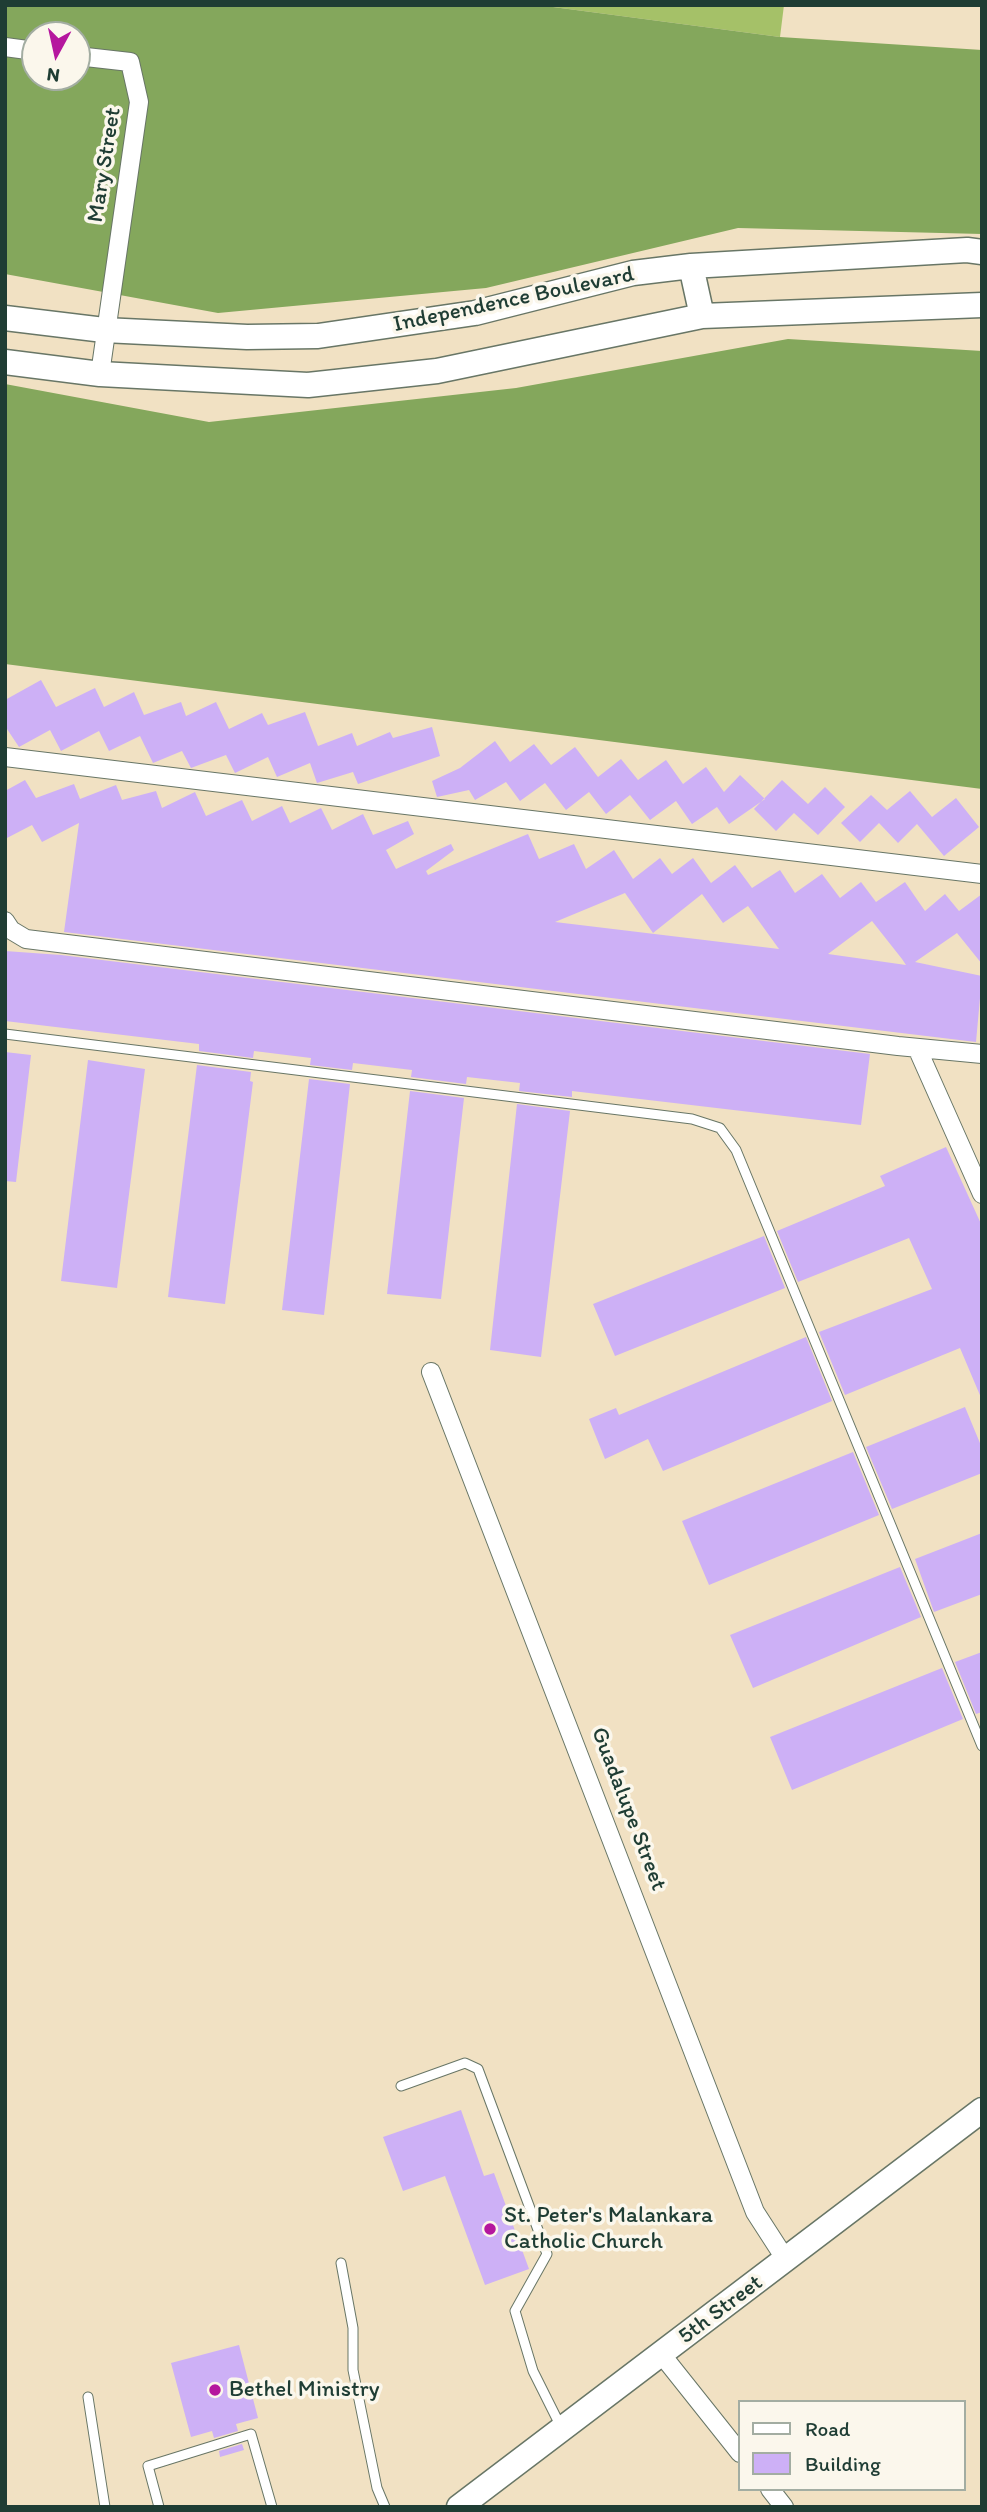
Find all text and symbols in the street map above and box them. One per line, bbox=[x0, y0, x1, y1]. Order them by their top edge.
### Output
north arrow bbox=[21, 21, 91, 91]
text: N bbox=[45, 63, 61, 88]
street label: Mary Street bbox=[82, 106, 128, 224]
street label: Independence Boulevard bbox=[391, 261, 637, 339]
street label: Guadalupe Street bbox=[584, 1723, 672, 1895]
place label: St. Peter's Malankara Catholic Church bbox=[504, 2202, 713, 2256]
marker: St. Peter's Malankara Catholic Church bbox=[482, 2221, 498, 2237]
street label: 5th Street bbox=[673, 2269, 769, 2351]
place label: Bethel Ministry bbox=[229, 2376, 379, 2404]
marker: Bethel Ministry bbox=[207, 2382, 223, 2398]
legend bbox=[738, 2400, 966, 2491]
text: Road bbox=[805, 2416, 850, 2441]
text: Building bbox=[805, 2451, 881, 2476]

